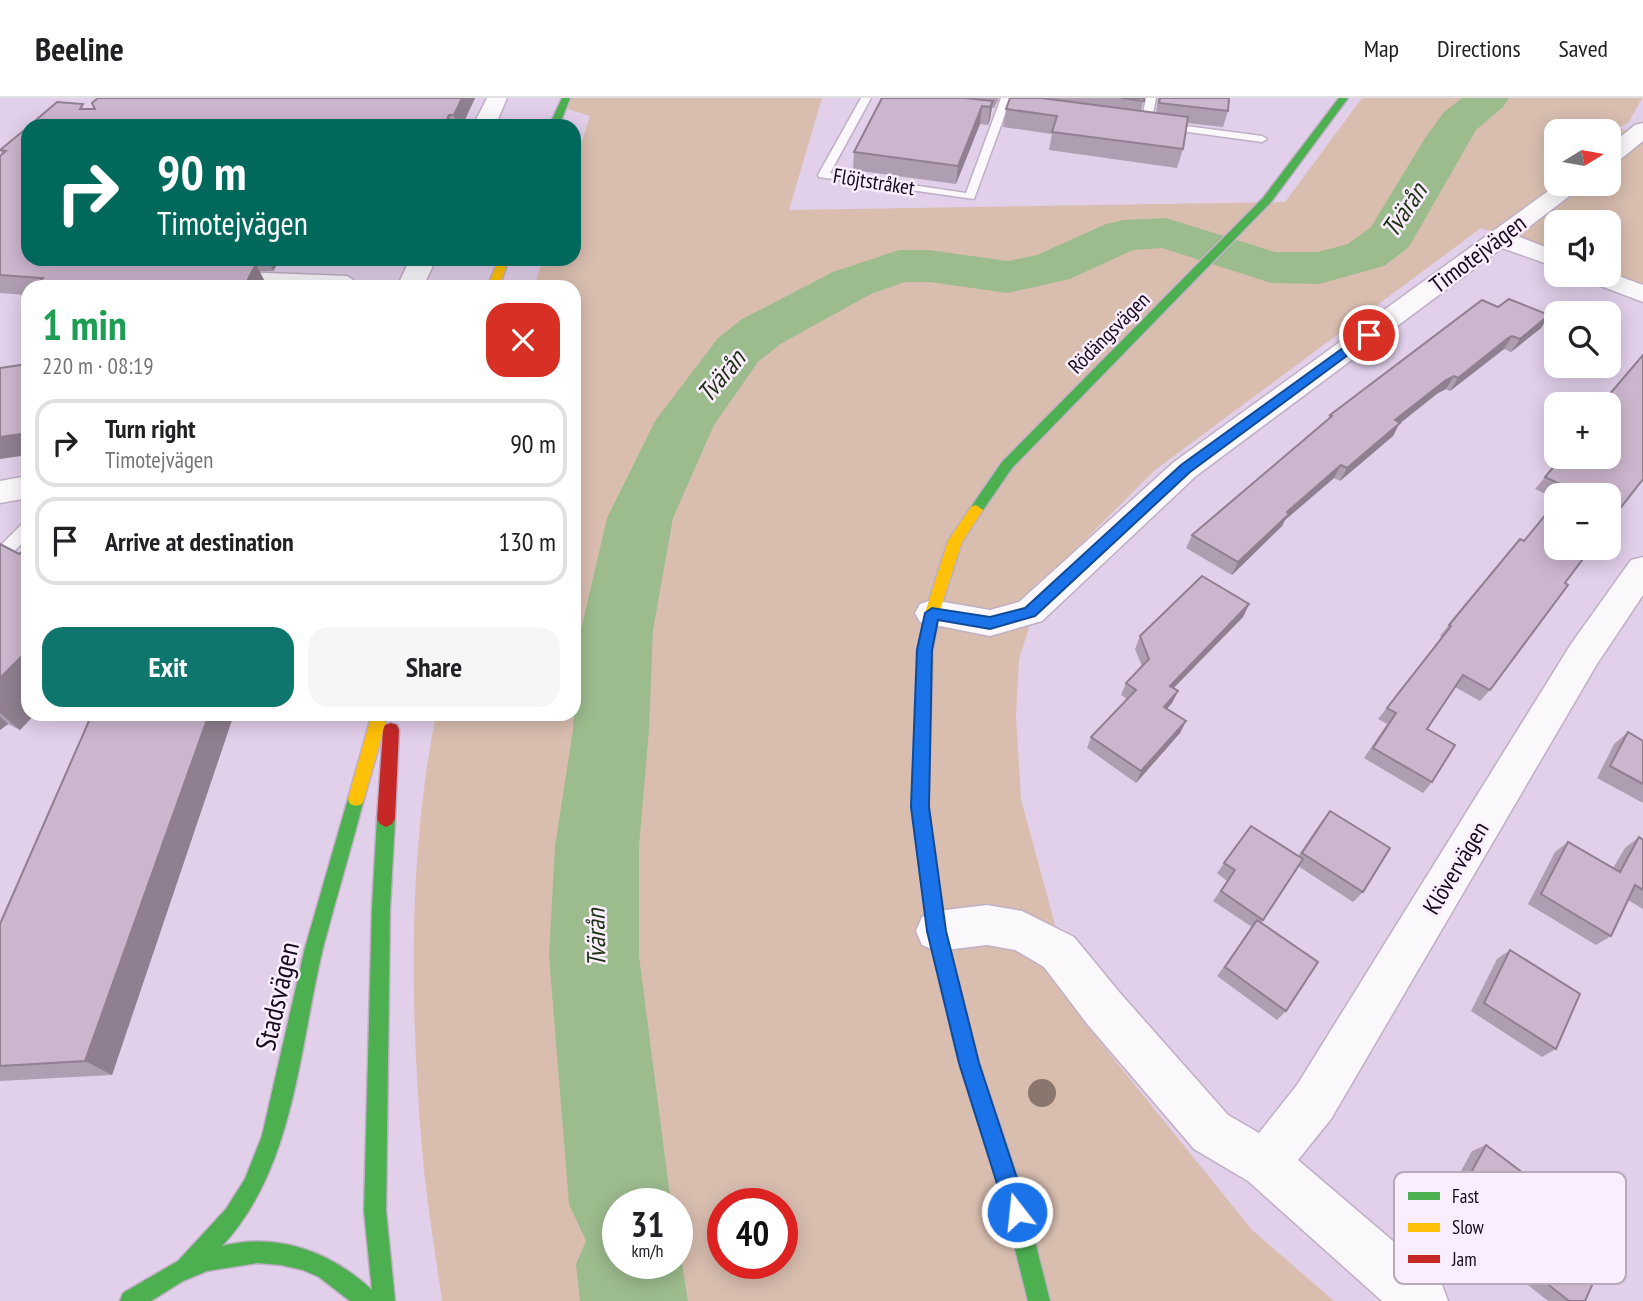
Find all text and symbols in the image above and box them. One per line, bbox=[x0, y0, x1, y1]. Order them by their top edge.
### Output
text: Beeline bbox=[35, 27, 124, 70]
text: Map bbox=[1364, 33, 1399, 64]
text: Directions bbox=[1437, 33, 1521, 64]
text: Saved bbox=[1559, 33, 1608, 64]
north arrow bbox=[1544, 119, 1620, 196]
map controls bbox=[1544, 119, 1621, 560]
text: 90 m bbox=[157, 140, 246, 204]
icon: right bbox=[42, 147, 133, 238]
street label: Flöjtstråket bbox=[831, 162, 917, 201]
water label: Tvärån bbox=[1374, 175, 1434, 243]
text: Timotejvägen bbox=[157, 202, 308, 244]
street label: Timotejvägen bbox=[1423, 207, 1532, 300]
button: sound bbox=[1544, 210, 1621, 287]
street label: Rödängsvägen bbox=[1062, 286, 1155, 379]
text: 1 min bbox=[42, 297, 127, 352]
button: search bbox=[1544, 301, 1621, 378]
button: close bbox=[486, 303, 560, 377]
pin bbox=[1339, 305, 1399, 365]
icon: arrive bbox=[1350, 316, 1388, 354]
water label: Tvärån bbox=[689, 342, 753, 409]
text: 220 m · 08:19 bbox=[42, 351, 154, 380]
button: + bbox=[1544, 392, 1621, 469]
text: Turn right bbox=[105, 412, 196, 445]
icon: right bbox=[46, 424, 84, 462]
text: 90 m bbox=[510, 427, 556, 460]
text: Timotejvägen bbox=[105, 445, 213, 474]
button: − bbox=[1544, 483, 1621, 560]
icon: arrive bbox=[46, 522, 84, 560]
text: Arrive at destination bbox=[105, 525, 294, 558]
text: 130 m bbox=[498, 525, 556, 558]
button: Exit bbox=[42, 627, 294, 707]
button: Share bbox=[308, 627, 560, 707]
street label: Klövervägen bbox=[1416, 816, 1495, 920]
water label: Tvärån bbox=[578, 907, 613, 967]
street label: Stadsvägen bbox=[246, 938, 307, 1054]
legend bbox=[1394, 1172, 1626, 1284]
position arrow bbox=[980, 1175, 1054, 1249]
text: Fast bbox=[1452, 1184, 1480, 1208]
speed limit sign: 40 bbox=[707, 1188, 798, 1279]
text: 31 bbox=[631, 1201, 664, 1247]
text: Slow bbox=[1452, 1215, 1485, 1239]
text: km/h bbox=[632, 1239, 663, 1262]
text: Jam bbox=[1451, 1247, 1477, 1271]

